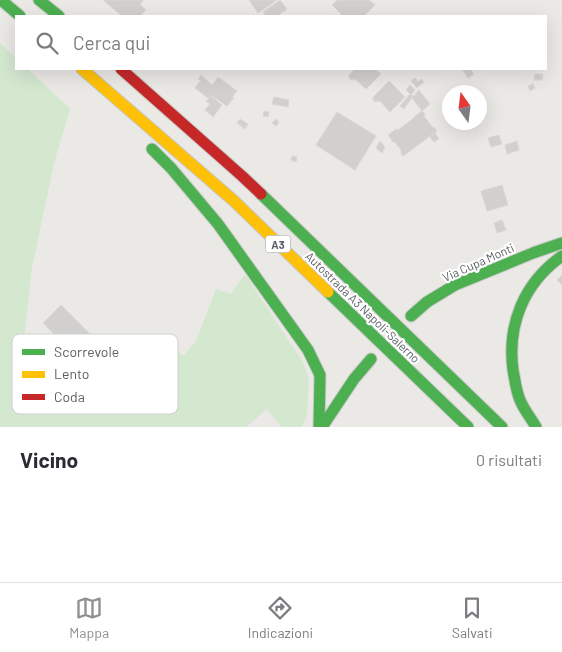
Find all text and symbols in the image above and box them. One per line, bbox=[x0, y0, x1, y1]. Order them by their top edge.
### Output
search box bbox=[15, 15, 547, 70]
icon: search bbox=[33, 29, 61, 57]
text: Cerca qui bbox=[73, 31, 150, 54]
north arrow bbox=[442, 85, 487, 130]
road number: A3 bbox=[266, 235, 290, 252]
street label: Via Cupa Monti bbox=[440, 240, 516, 284]
street label: Autostrada A3 Napoli-Salerno bbox=[303, 249, 423, 365]
legend bbox=[12, 334, 178, 414]
text: Scorrevole bbox=[54, 343, 119, 360]
text: Lento bbox=[54, 365, 89, 382]
text: Coda bbox=[54, 388, 85, 405]
text: Vicino bbox=[20, 447, 78, 472]
text: 0 risultati bbox=[476, 450, 542, 469]
tab: Mappa bbox=[69, 594, 109, 641]
tab: Indicazioni bbox=[248, 594, 313, 641]
tab: Salvati bbox=[452, 594, 493, 641]

